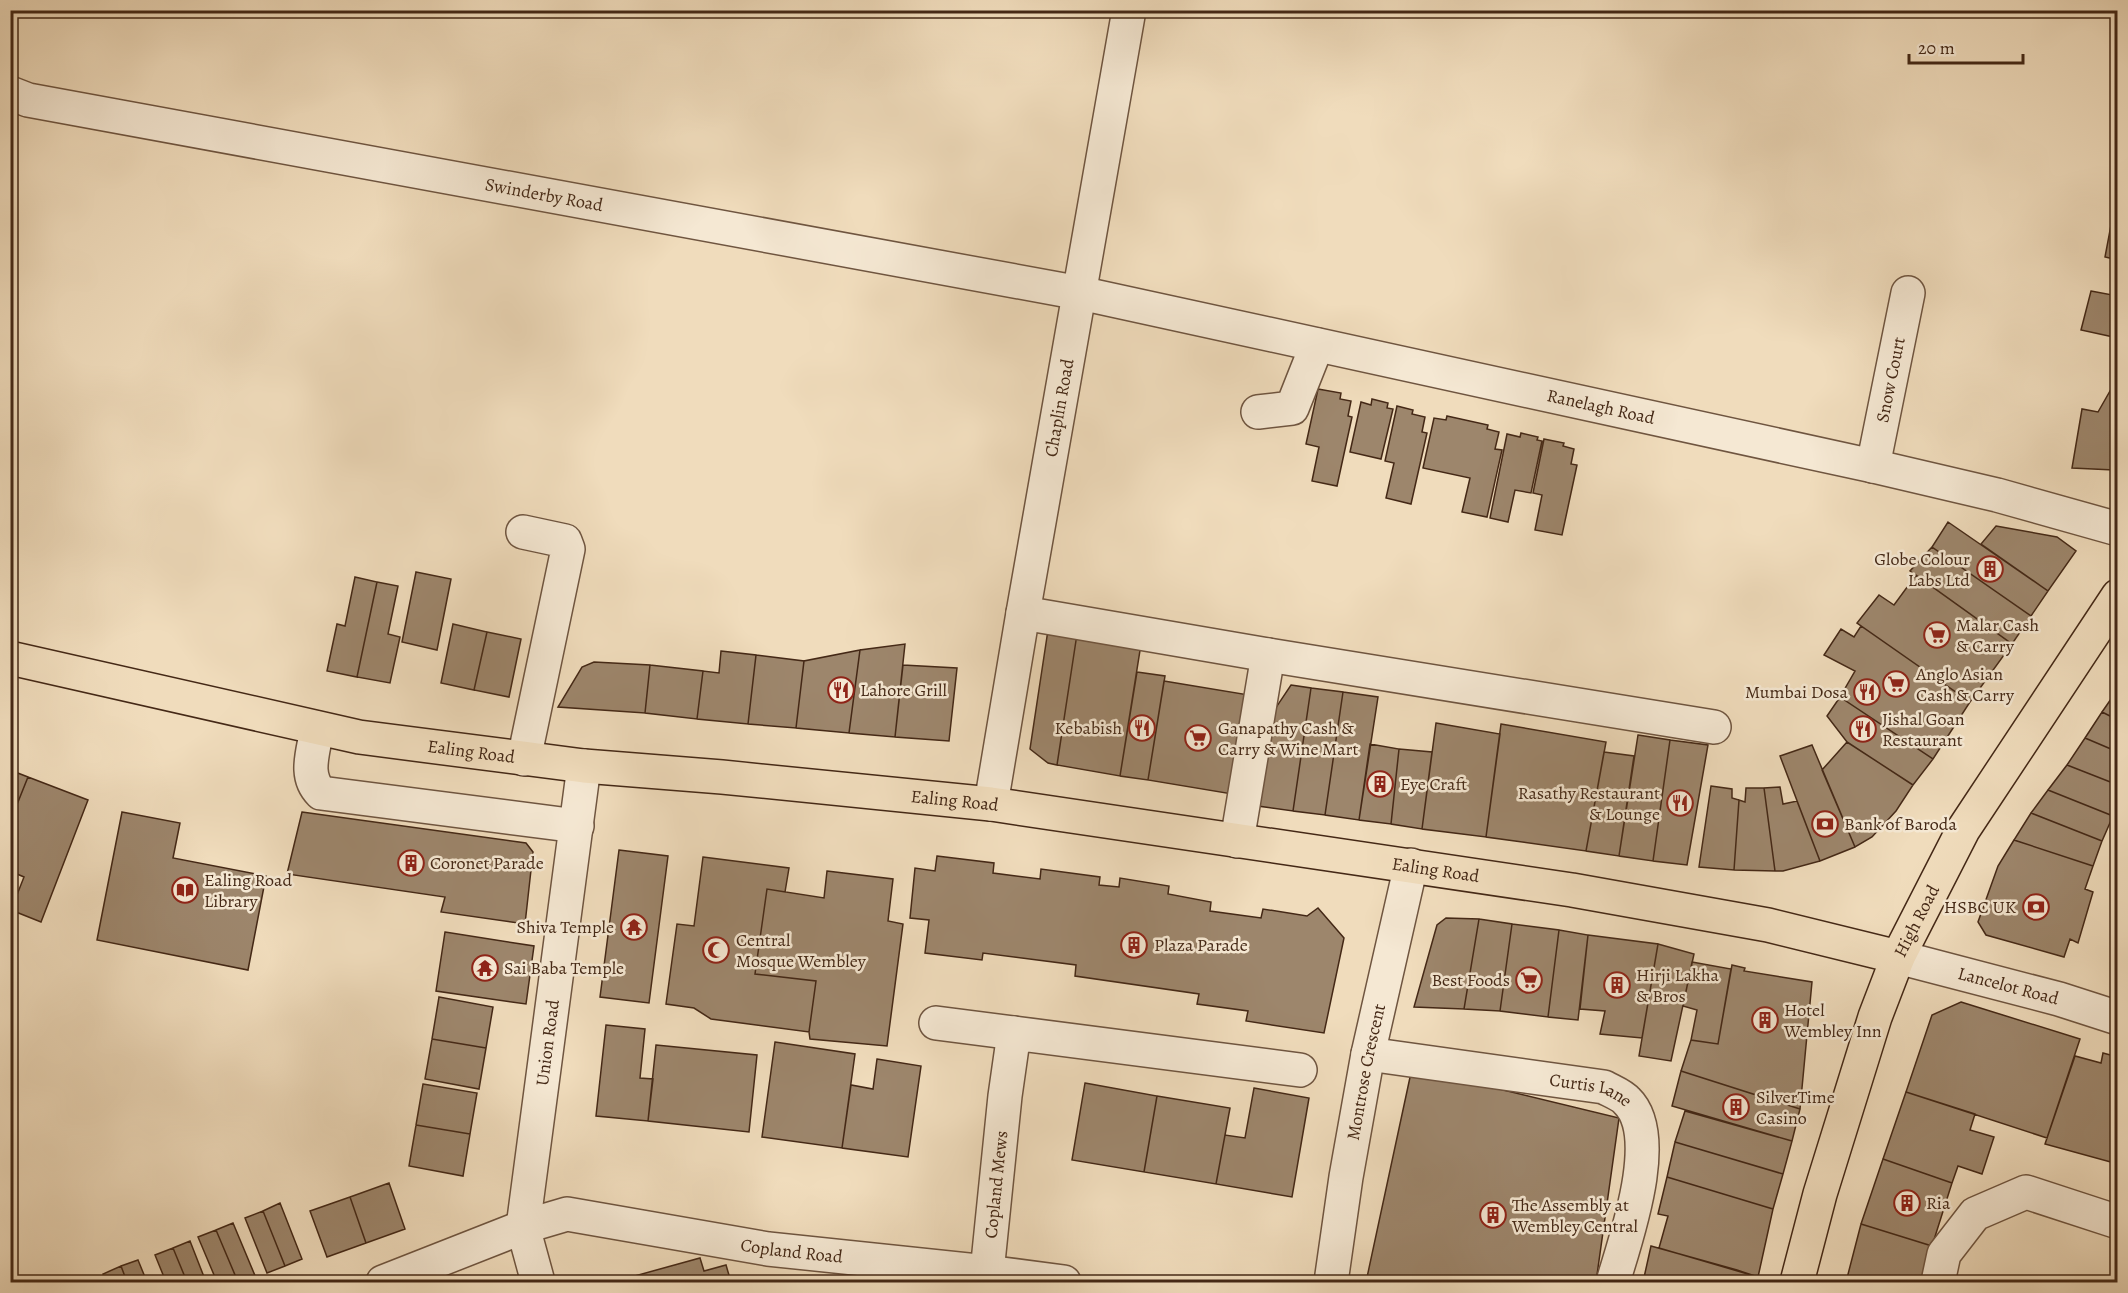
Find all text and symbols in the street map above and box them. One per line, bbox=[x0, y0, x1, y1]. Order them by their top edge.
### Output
scale bar bbox=[1909, 27, 2023, 65]
text: 20 m bbox=[1918, 36, 1955, 60]
street label: Swinderby Road bbox=[483, 172, 605, 217]
street label: Snow Court bbox=[1870, 335, 1911, 425]
street label: Chaplin Road bbox=[1039, 357, 1080, 459]
street label: Ranelagh Road bbox=[1545, 383, 1657, 430]
place label: Globe Colour Labs Ltd bbox=[1874, 547, 1970, 592]
building icon: Globe Colour Labs Ltd bbox=[1975, 554, 2005, 584]
place label: Malar Cash & Carry bbox=[1956, 613, 2040, 658]
supermarket icon: Malar Cash & Carry bbox=[1922, 620, 1952, 650]
place label: Anglo Asian Cash & Carry bbox=[1915, 662, 2015, 707]
supermarket icon: Anglo Asian Cash & Carry bbox=[1881, 669, 1911, 699]
restaurant icon: Lahore Grill bbox=[826, 675, 856, 705]
restaurant icon: Mumbai Dosa bbox=[1852, 677, 1882, 707]
place label: Lahore Grill bbox=[860, 678, 947, 702]
place label: Mumbai Dosa bbox=[1745, 680, 1849, 704]
place label: Jishal Goan Restaurant bbox=[1882, 707, 1965, 752]
restaurant icon: Kebabish bbox=[1127, 713, 1157, 743]
restaurant icon: Jishal Goan Restaurant bbox=[1848, 714, 1878, 744]
place label: Kebabish bbox=[1055, 716, 1122, 740]
place label: Ganapathy Cash & Carry & Wine Mart bbox=[1218, 716, 1358, 761]
supermarket icon: Ganapathy Cash & Carry & Wine Mart bbox=[1183, 723, 1213, 753]
street label: Ealing Road bbox=[426, 734, 517, 769]
building icon: Eye Craft bbox=[1365, 769, 1395, 799]
place label: Eye Craft bbox=[1400, 772, 1467, 796]
place label: Rasathy Restaurant & Lounge bbox=[1518, 781, 1660, 826]
street label: Ealing Road bbox=[910, 784, 1001, 817]
restaurant icon: Rasathy Restaurant & Lounge bbox=[1665, 788, 1695, 818]
bank icon: Bank of Baroda bbox=[1810, 809, 1840, 839]
place label: Bank of Baroda bbox=[1844, 812, 1957, 836]
building icon: Coronet Parade bbox=[396, 848, 426, 878]
place label: Coronet Parade bbox=[430, 851, 544, 875]
street label: Ealing Road bbox=[1390, 851, 1481, 888]
place label: Ealing Road Library bbox=[204, 868, 292, 913]
library icon: Ealing Road Library bbox=[170, 875, 200, 905]
street label: High Road bbox=[1888, 880, 1945, 961]
bank icon: HSBC UK bbox=[2021, 892, 2051, 922]
place label: HSBC UK bbox=[1944, 895, 2017, 919]
temple icon: Shiva Temple bbox=[619, 912, 649, 942]
place label: Shiva Temple bbox=[517, 915, 614, 939]
place label: Central Mosque Wembley bbox=[736, 928, 867, 973]
building icon: Plaza Parade bbox=[1119, 930, 1149, 960]
place label: Plaza Parade bbox=[1154, 933, 1248, 957]
mosque icon: Central Mosque Wembley bbox=[701, 935, 731, 965]
temple icon: Sai Baba Temple bbox=[470, 953, 500, 983]
place label: Sai Baba Temple bbox=[504, 956, 624, 980]
street label: Lancelot Road bbox=[1955, 961, 2062, 1011]
place label: Hirji Lakha & Bros bbox=[1636, 963, 1720, 1008]
supermarket icon: Best Foods bbox=[1514, 965, 1544, 995]
place label: Best Foods bbox=[1431, 968, 1510, 992]
building icon: Hirji Lakha & Bros bbox=[1602, 970, 1632, 1000]
street label: Union Road bbox=[530, 998, 565, 1087]
place label: Hotel Wembley Inn bbox=[1783, 998, 1882, 1043]
street label: Montrose Crescent bbox=[1341, 1001, 1391, 1142]
building icon: Hotel Wembley Inn bbox=[1750, 1005, 1780, 1035]
street label: Curtis Lane bbox=[1548, 1068, 1638, 1112]
place label: SilverTime Casino bbox=[1756, 1085, 1835, 1130]
building icon: SilverTime Casino bbox=[1721, 1092, 1751, 1122]
street label: Copland Mews bbox=[979, 1129, 1013, 1240]
building icon: Ria bbox=[1892, 1188, 1922, 1218]
place label: Ria bbox=[1926, 1191, 1951, 1215]
place label: The Assembly at Wembley Central bbox=[1511, 1193, 1639, 1238]
building icon: The Assembly at Wembley Central bbox=[1478, 1200, 1508, 1230]
street label: Copland Road bbox=[739, 1232, 844, 1269]

